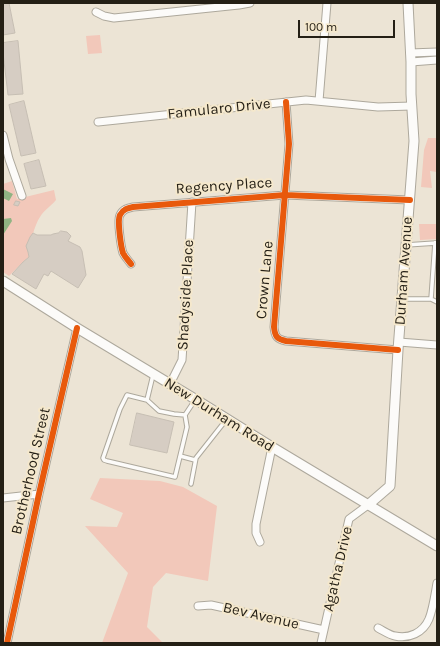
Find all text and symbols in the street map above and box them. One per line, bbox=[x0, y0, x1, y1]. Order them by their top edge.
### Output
scale bar bbox=[300, 12, 397, 38]
text: 100 m bbox=[305, 20, 337, 34]
street label: Famularo Drive bbox=[167, 95, 271, 123]
street label: Regency Place bbox=[175, 174, 273, 198]
street label: Durham Avenue bbox=[391, 216, 417, 326]
street label: Shadyside Place bbox=[174, 239, 198, 351]
street label: Crown Lane bbox=[253, 240, 277, 320]
street label: New Durham Road bbox=[161, 374, 277, 456]
street label: Brotherhood Street bbox=[8, 406, 54, 536]
street label: Agatha Drive bbox=[319, 525, 357, 613]
street label: Bev Avenue bbox=[221, 599, 301, 633]

